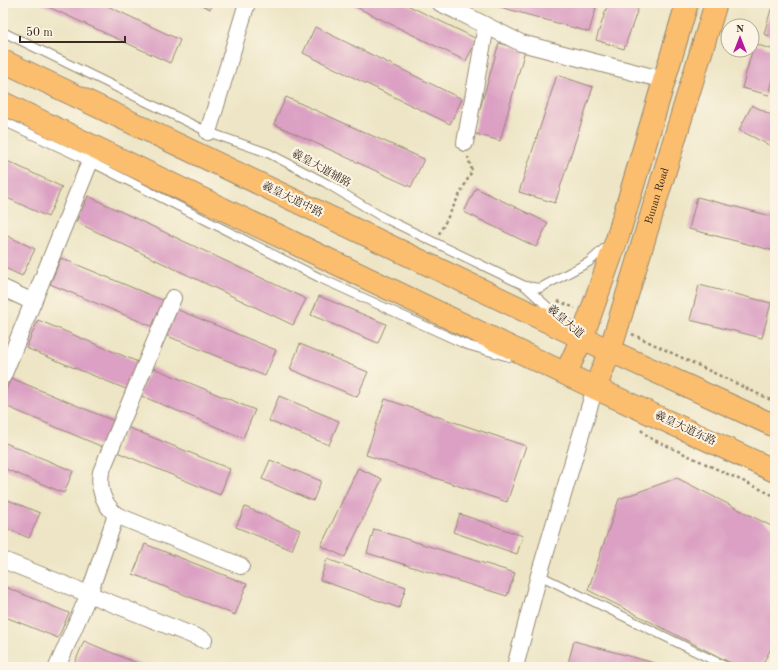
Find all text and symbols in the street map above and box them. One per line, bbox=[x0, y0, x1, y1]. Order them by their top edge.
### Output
scale bar bbox=[20, 18, 125, 44]
north arrow bbox=[720, 18, 760, 58]
text: N bbox=[736, 24, 745, 35]
text: 50 m bbox=[26, 26, 53, 39]
street label: 羲皇大道辅路 bbox=[289, 146, 353, 190]
street label: Bunan Road bbox=[643, 166, 671, 226]
street label: 羲皇大道中路 bbox=[260, 179, 325, 219]
street label: 羲皇大道 bbox=[545, 302, 587, 341]
street label: 羲皇大道东路 bbox=[653, 408, 718, 448]

